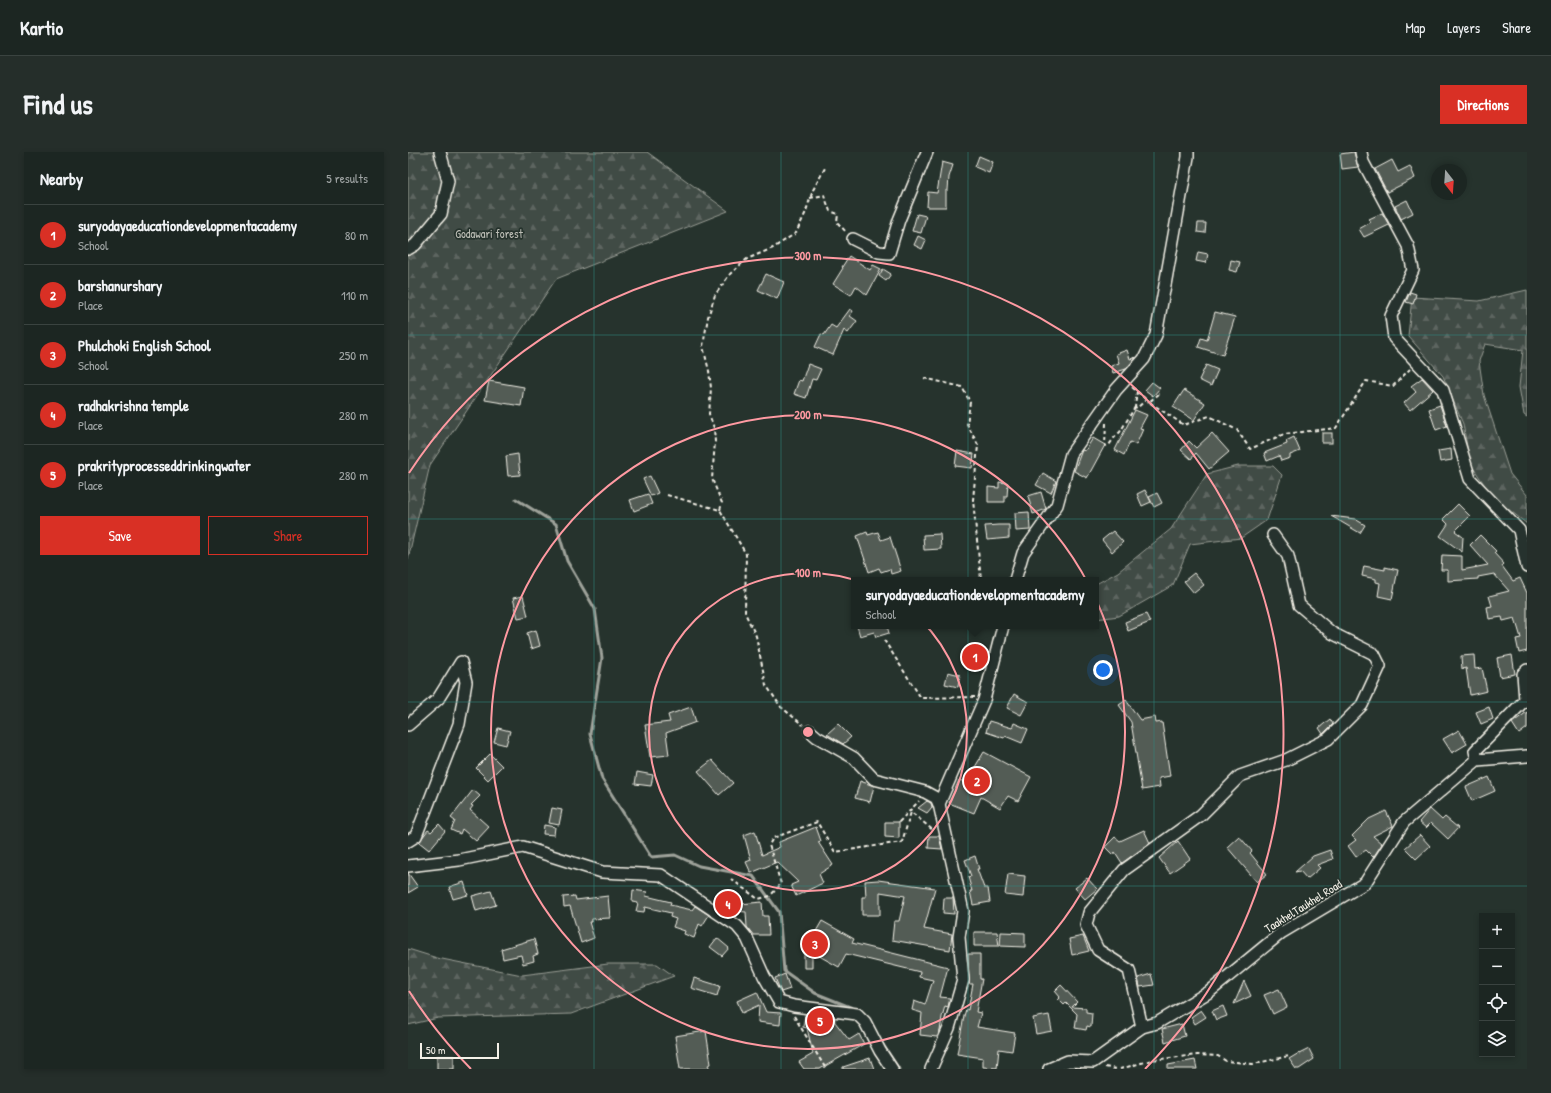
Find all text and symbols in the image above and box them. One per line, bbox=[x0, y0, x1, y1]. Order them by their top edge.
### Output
text: Kartio bbox=[20, 15, 63, 41]
text: Map bbox=[1405, 18, 1425, 37]
text: Layers bbox=[1447, 18, 1480, 37]
text: Share bbox=[1502, 18, 1531, 37]
text: Find us bbox=[24, 85, 93, 123]
button: Directions bbox=[1440, 85, 1527, 124]
north arrow bbox=[1431, 164, 1467, 200]
text: Nearby bbox=[40, 167, 83, 190]
text: 5 results bbox=[326, 169, 368, 187]
text: suryodayaeducationdevelopmentacademy bbox=[78, 215, 297, 236]
park label: Godawari forest bbox=[455, 225, 524, 242]
text: 1 bbox=[51, 226, 55, 244]
text: 80 m bbox=[345, 226, 368, 244]
text: School bbox=[78, 236, 108, 254]
text: 300 m bbox=[794, 247, 822, 264]
text: barshanurshary bbox=[78, 275, 162, 296]
text: 2 bbox=[50, 286, 56, 304]
text: 110 m bbox=[341, 286, 368, 304]
text: Place bbox=[78, 296, 103, 314]
text: Phulchoki English School bbox=[78, 335, 211, 356]
text: 3 bbox=[50, 346, 56, 364]
text: 250 m bbox=[339, 346, 368, 364]
text: School bbox=[78, 356, 108, 374]
text: radhakrishna temple bbox=[78, 395, 189, 416]
text: 4 bbox=[51, 406, 55, 424]
text: 280 m bbox=[339, 406, 368, 424]
text: 200 m bbox=[794, 406, 822, 423]
text: Place bbox=[78, 416, 103, 434]
text: prakrityprocesseddrinkingwater bbox=[78, 455, 251, 476]
text: 5 bbox=[50, 466, 56, 484]
text: 280 m bbox=[339, 466, 368, 484]
text: Place bbox=[78, 476, 103, 494]
button: Save bbox=[40, 516, 200, 555]
button: Share bbox=[208, 516, 368, 555]
text: 100 m bbox=[795, 564, 821, 581]
popup bbox=[851, 577, 1099, 629]
text: suryodayaeducationdevelopmentacademy bbox=[865, 584, 1085, 605]
text: School bbox=[865, 605, 896, 623]
pin: 1 bbox=[962, 642, 988, 672]
your location bbox=[1093, 660, 1113, 680]
centre of rings bbox=[801, 725, 815, 739]
pin: 2 bbox=[964, 766, 990, 796]
street label: TaakhelTaukhel Road bbox=[1261, 875, 1345, 937]
pin: 4 bbox=[715, 889, 741, 919]
map controls bbox=[1479, 913, 1515, 1057]
button: + bbox=[1479, 913, 1515, 949]
pin: 3 bbox=[802, 929, 828, 959]
button: − bbox=[1479, 949, 1515, 985]
button: locate bbox=[1479, 985, 1515, 1021]
pin: 5 bbox=[807, 1006, 833, 1036]
button: layers bbox=[1479, 1021, 1515, 1057]
scale bar bbox=[420, 1041, 499, 1060]
text: 50 m bbox=[426, 1043, 446, 1057]

